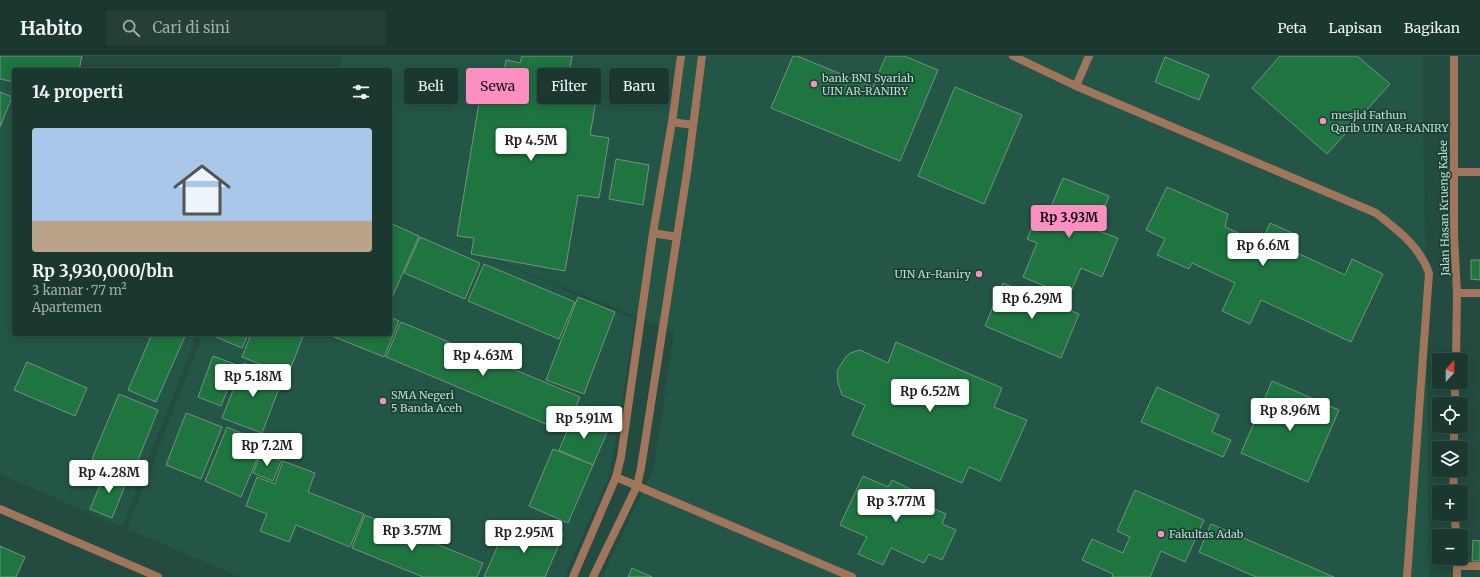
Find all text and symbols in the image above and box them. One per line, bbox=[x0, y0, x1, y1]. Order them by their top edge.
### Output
search box bbox=[106, 10, 386, 46]
text: Habito bbox=[20, 16, 82, 40]
icon: search bbox=[120, 17, 142, 39]
text: Cari di sini bbox=[152, 18, 230, 37]
text: Peta bbox=[1277, 19, 1307, 37]
text: Lapisan bbox=[1329, 19, 1382, 37]
text: Bagikan bbox=[1404, 19, 1460, 37]
chip: Beli bbox=[404, 68, 458, 104]
chip: Sewa bbox=[466, 68, 529, 104]
chip: Filter bbox=[537, 68, 601, 104]
chip: Baru bbox=[609, 68, 669, 104]
place label: bank BNI Syariah UIN AR-RANIRY bbox=[821, 71, 915, 98]
marker: bank BNI Syariah UIN AR-RANIRY bbox=[809, 79, 819, 89]
text: 14 properti bbox=[32, 81, 123, 103]
icon: filters bbox=[350, 81, 372, 103]
place label: mesjid Fathun Qarib UIN AR-RANIRY bbox=[1331, 108, 1449, 135]
marker: mesjid Fathun Qarib UIN AR-RANIRY bbox=[1318, 116, 1328, 126]
pin: Rp 4.5M bbox=[494, 128, 568, 162]
text: Rp 4.5M bbox=[505, 132, 557, 149]
street label: Jalan Hasan Krueng Kalee bbox=[1436, 140, 1452, 277]
icon: home bbox=[166, 154, 238, 226]
pin: Rp 3.93M bbox=[1028, 205, 1110, 239]
text: Rp 3.93M bbox=[1040, 209, 1098, 226]
pin: Rp 6.6M bbox=[1226, 233, 1300, 267]
text: Rp 6.6M bbox=[1236, 237, 1290, 254]
text: Rp 3,930,000/bln bbox=[32, 260, 174, 282]
place label: UIN Ar-Raniry bbox=[894, 267, 972, 281]
marker: UIN Ar-Raniry bbox=[974, 269, 984, 279]
text: 3 kamar · 77 m² bbox=[32, 282, 127, 299]
pin: Rp 6.29M bbox=[991, 286, 1073, 320]
text: Rp 6.29M bbox=[1002, 290, 1062, 307]
text: Apartemen bbox=[32, 299, 102, 316]
pin: Rp 4.63M bbox=[442, 343, 524, 377]
text: Rp 4.63M bbox=[453, 347, 513, 364]
north arrow bbox=[1432, 353, 1468, 389]
map controls bbox=[1432, 353, 1468, 565]
pin: Rp 5.18M bbox=[212, 364, 294, 398]
text: Rp 5.18M bbox=[224, 368, 282, 385]
pin: Rp 6.52M bbox=[889, 379, 971, 413]
text: Rp 6.52M bbox=[900, 383, 960, 400]
place label: SMA Negeri 5 Banda Aceh bbox=[391, 388, 463, 415]
marker: SMA Negeri 5 Banda Aceh bbox=[378, 396, 388, 406]
button: locate bbox=[1432, 397, 1468, 433]
pin: Rp 8.96M bbox=[1249, 398, 1331, 432]
text: Rp 8.96M bbox=[1260, 402, 1320, 419]
pin: Rp 5.91M bbox=[543, 406, 625, 440]
text: Rp 5.91M bbox=[555, 410, 613, 427]
pin: Rp 7.2M bbox=[230, 433, 304, 467]
text: Rp 7.2M bbox=[241, 437, 293, 454]
button: layers bbox=[1432, 441, 1468, 477]
pin: Rp 4.28M bbox=[68, 460, 150, 494]
text: Rp 4.28M bbox=[78, 464, 140, 481]
button: + bbox=[1432, 485, 1468, 521]
pin: Rp 3.77M bbox=[855, 489, 937, 523]
text: Rp 3.77M bbox=[867, 493, 925, 510]
pin: Rp 3.57M bbox=[371, 518, 453, 552]
pin: Rp 2.95M bbox=[483, 520, 565, 554]
text: Rp 3.57M bbox=[383, 522, 441, 539]
text: Rp 2.95M bbox=[494, 524, 554, 541]
place label: Fakultas Adab bbox=[1169, 527, 1244, 541]
marker: Fakultas Adab bbox=[1156, 529, 1166, 539]
button: − bbox=[1432, 529, 1468, 565]

